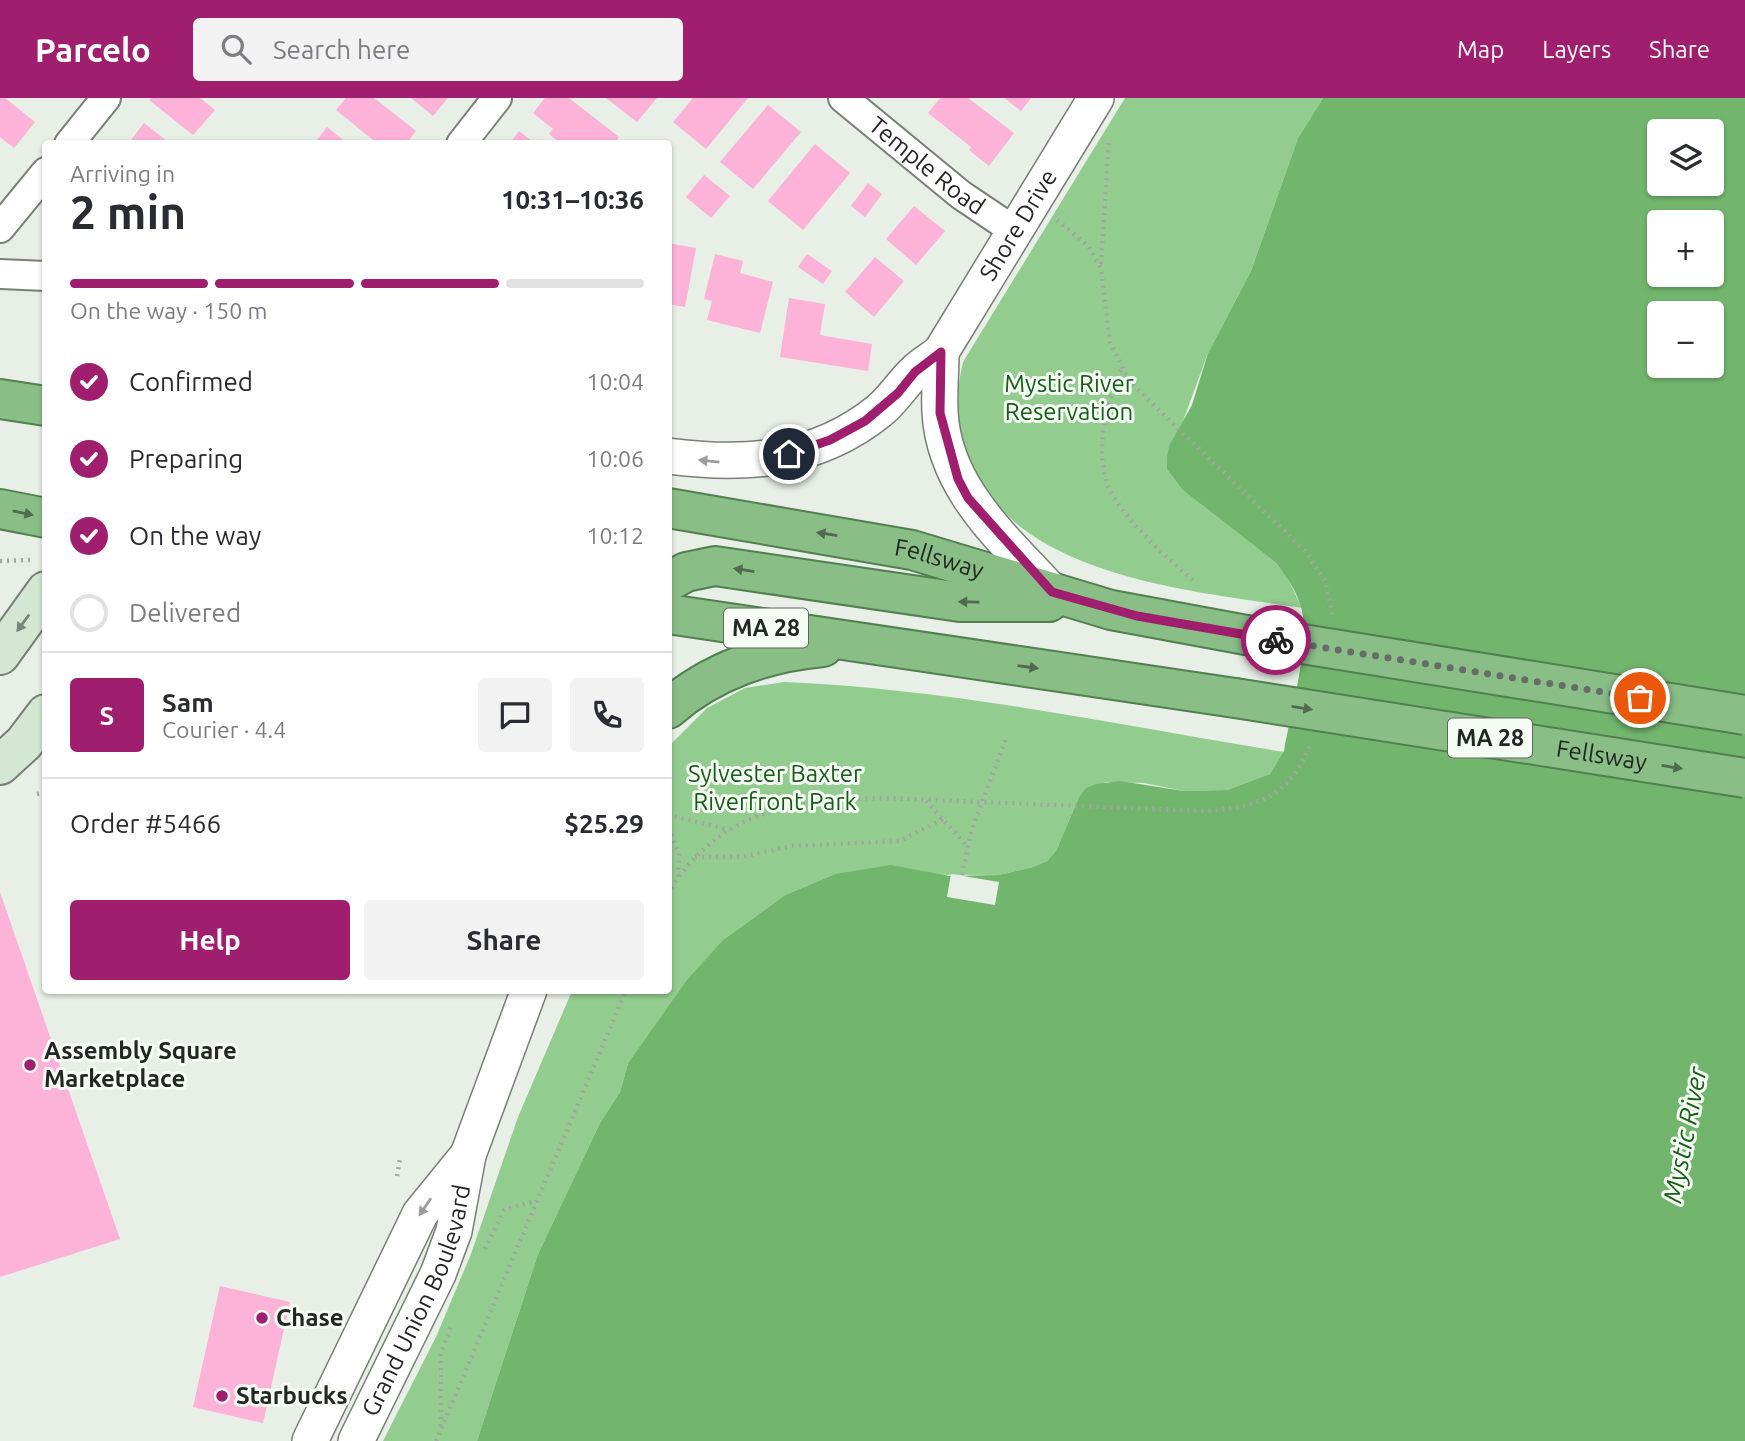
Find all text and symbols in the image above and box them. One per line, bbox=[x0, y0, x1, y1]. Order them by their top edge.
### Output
search box bbox=[193, 18, 683, 81]
icon: search bbox=[217, 30, 255, 68]
text: Parcelo bbox=[35, 31, 151, 68]
text: Search here bbox=[273, 35, 410, 64]
text: Map bbox=[1457, 36, 1504, 63]
text: Layers bbox=[1542, 36, 1611, 63]
text: Share bbox=[1649, 36, 1710, 63]
street label: Temple Road bbox=[864, 111, 990, 220]
map controls bbox=[1647, 119, 1724, 378]
button: layers bbox=[1647, 119, 1724, 196]
text: Arriving in bbox=[70, 161, 175, 186]
street label: Shore Drive bbox=[974, 164, 1062, 285]
text: 10:31–10:36 bbox=[501, 185, 644, 214]
text: 2 min bbox=[70, 186, 186, 238]
button: + bbox=[1647, 210, 1724, 287]
text: On the way · 150 m bbox=[70, 298, 267, 323]
button: − bbox=[1647, 301, 1724, 378]
icon: check bbox=[70, 363, 108, 401]
text: Confirmed bbox=[129, 367, 253, 396]
text: 10:04 bbox=[586, 369, 644, 394]
park label: Mystic River Reservation bbox=[1004, 370, 1134, 425]
pin bbox=[759, 424, 819, 484]
icon: home bbox=[770, 435, 808, 473]
icon: check bbox=[70, 440, 108, 478]
text: Preparing bbox=[129, 444, 243, 473]
text: 10:06 bbox=[586, 446, 644, 471]
one-way arrow bbox=[697, 455, 719, 466]
one-way arrow bbox=[12, 508, 34, 519]
icon: check bbox=[70, 517, 108, 555]
text: On the way bbox=[129, 521, 261, 550]
text: 10:12 bbox=[586, 523, 644, 548]
one-way arrow bbox=[816, 528, 838, 539]
street label: Fellsway bbox=[893, 533, 987, 584]
one-way arrow bbox=[733, 564, 755, 575]
one-way arrow bbox=[958, 596, 980, 607]
text: Delivered bbox=[129, 598, 241, 627]
courier bbox=[1241, 605, 1311, 675]
road number: MA 28 bbox=[724, 608, 808, 648]
one-way arrow bbox=[16, 614, 30, 632]
icon: bike bbox=[1257, 621, 1295, 659]
one-way arrow bbox=[1017, 662, 1039, 673]
pin bbox=[1610, 668, 1670, 728]
button: chat bbox=[478, 678, 552, 752]
button: phone bbox=[570, 678, 644, 752]
icon: bag bbox=[1621, 679, 1659, 717]
text: Sam bbox=[162, 688, 214, 717]
text: S bbox=[100, 701, 114, 730]
one-way arrow bbox=[1291, 703, 1313, 714]
text: Courier · 4.4 bbox=[162, 717, 286, 742]
road number: MA 28 bbox=[1448, 718, 1532, 758]
street label: Fellsway bbox=[1554, 735, 1649, 775]
park label: Sylvester Baxter Riverfront Park bbox=[688, 760, 862, 815]
one-way arrow bbox=[1661, 762, 1683, 773]
text: Order #5466 bbox=[70, 809, 221, 838]
text: $25.29 bbox=[564, 809, 644, 838]
button: Help bbox=[70, 900, 350, 980]
button: Share bbox=[364, 900, 644, 980]
place label: Assembly Square Marketplace bbox=[44, 1037, 237, 1092]
marker: Assembly Square Marketplace bbox=[22, 1057, 38, 1073]
water label: Mystic River bbox=[1657, 1063, 1712, 1205]
street label: Grand Union Boulevard bbox=[356, 1182, 475, 1421]
one-way arrow bbox=[418, 1198, 432, 1216]
place label: Chase bbox=[276, 1304, 344, 1331]
marker: Chase bbox=[254, 1310, 270, 1326]
place label: Starbucks bbox=[236, 1382, 348, 1409]
marker: Starbucks bbox=[214, 1388, 230, 1404]

